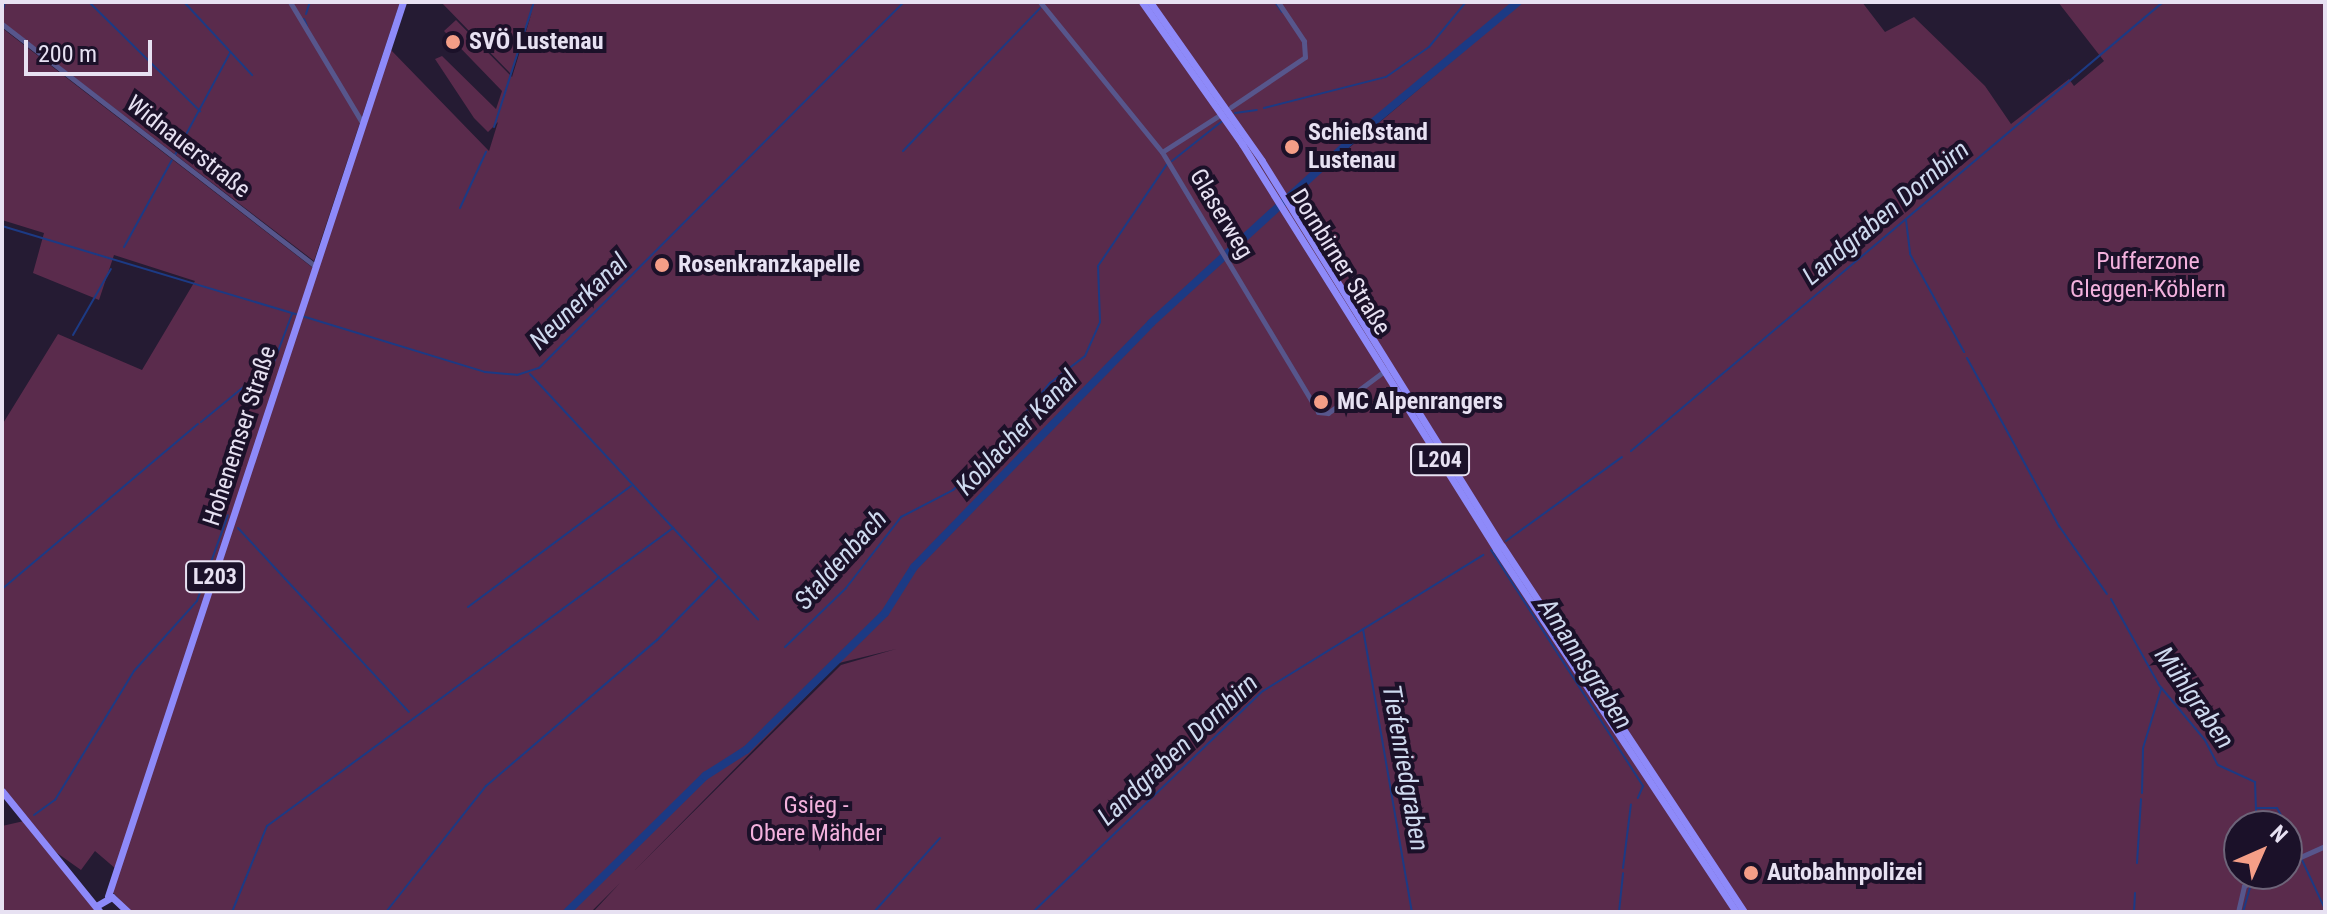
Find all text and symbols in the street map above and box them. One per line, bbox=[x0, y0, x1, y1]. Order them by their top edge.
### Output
scale bar bbox=[28, 24, 156, 74]
place label: SVÖ Lustenau bbox=[469, 28, 603, 56]
marker: SVÖ Lustenau bbox=[444, 33, 462, 51]
text: 200 m bbox=[38, 40, 97, 68]
street label: Widnauerstraße bbox=[120, 90, 256, 204]
place label: Schießstand Lustenau bbox=[1308, 119, 1428, 175]
water label: Landgraben Dornbirn bbox=[1796, 134, 1976, 292]
marker: Schießstand Lustenau bbox=[1283, 138, 1301, 156]
street label: Glaserweg bbox=[1183, 164, 1259, 264]
street label: Dornbirner Straße bbox=[1284, 184, 1396, 340]
water label: Neunerkanal bbox=[523, 247, 635, 357]
park label: Pufferzone Gleggen-Köblern bbox=[2070, 248, 2226, 304]
place label: Rosenkranzkapelle bbox=[678, 251, 860, 279]
marker: Rosenkranzkapelle bbox=[653, 256, 671, 274]
street label: Hohenemser Straße bbox=[197, 342, 283, 530]
water label: Koblacher Kanal bbox=[950, 364, 1084, 502]
place label: MC Alpenrangers bbox=[1337, 388, 1503, 416]
marker: MC Alpenrangers bbox=[1312, 393, 1330, 411]
road number: L204 bbox=[1410, 442, 1470, 478]
water label: Staldenbach bbox=[788, 504, 894, 616]
road number: L203 bbox=[185, 559, 245, 595]
water label: Amannsgraben bbox=[1531, 593, 1639, 735]
water label: Mühlgraben bbox=[2148, 641, 2240, 755]
water label: Landgraben Dornbirn bbox=[1091, 668, 1265, 832]
water label: Tiefenriedgraben bbox=[1375, 682, 1435, 854]
park label: Gsieg - Obere Mähder bbox=[749, 792, 883, 848]
north arrow bbox=[2223, 810, 2303, 890]
text: N bbox=[2265, 820, 2293, 848]
place label: Autobahnpolizei bbox=[1767, 859, 1923, 887]
marker: Autobahnpolizei bbox=[1742, 864, 1760, 882]

